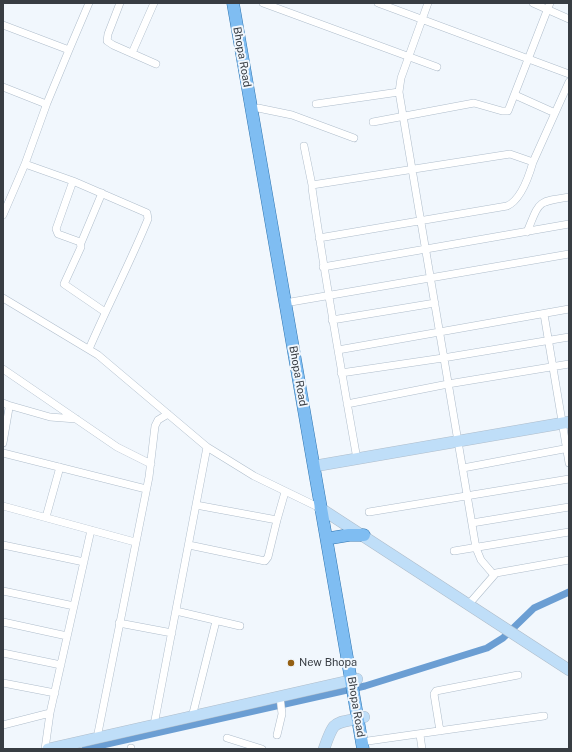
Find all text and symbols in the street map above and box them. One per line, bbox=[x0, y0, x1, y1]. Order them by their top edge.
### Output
street label: Bhopa Road bbox=[230, 26, 254, 88]
street label: Bhopa Road bbox=[286, 345, 310, 407]
place label: New Bhopa bbox=[299, 656, 357, 670]
marker: New Bhopa bbox=[286, 658, 296, 668]
street label: Bhopa Road bbox=[345, 676, 367, 738]

